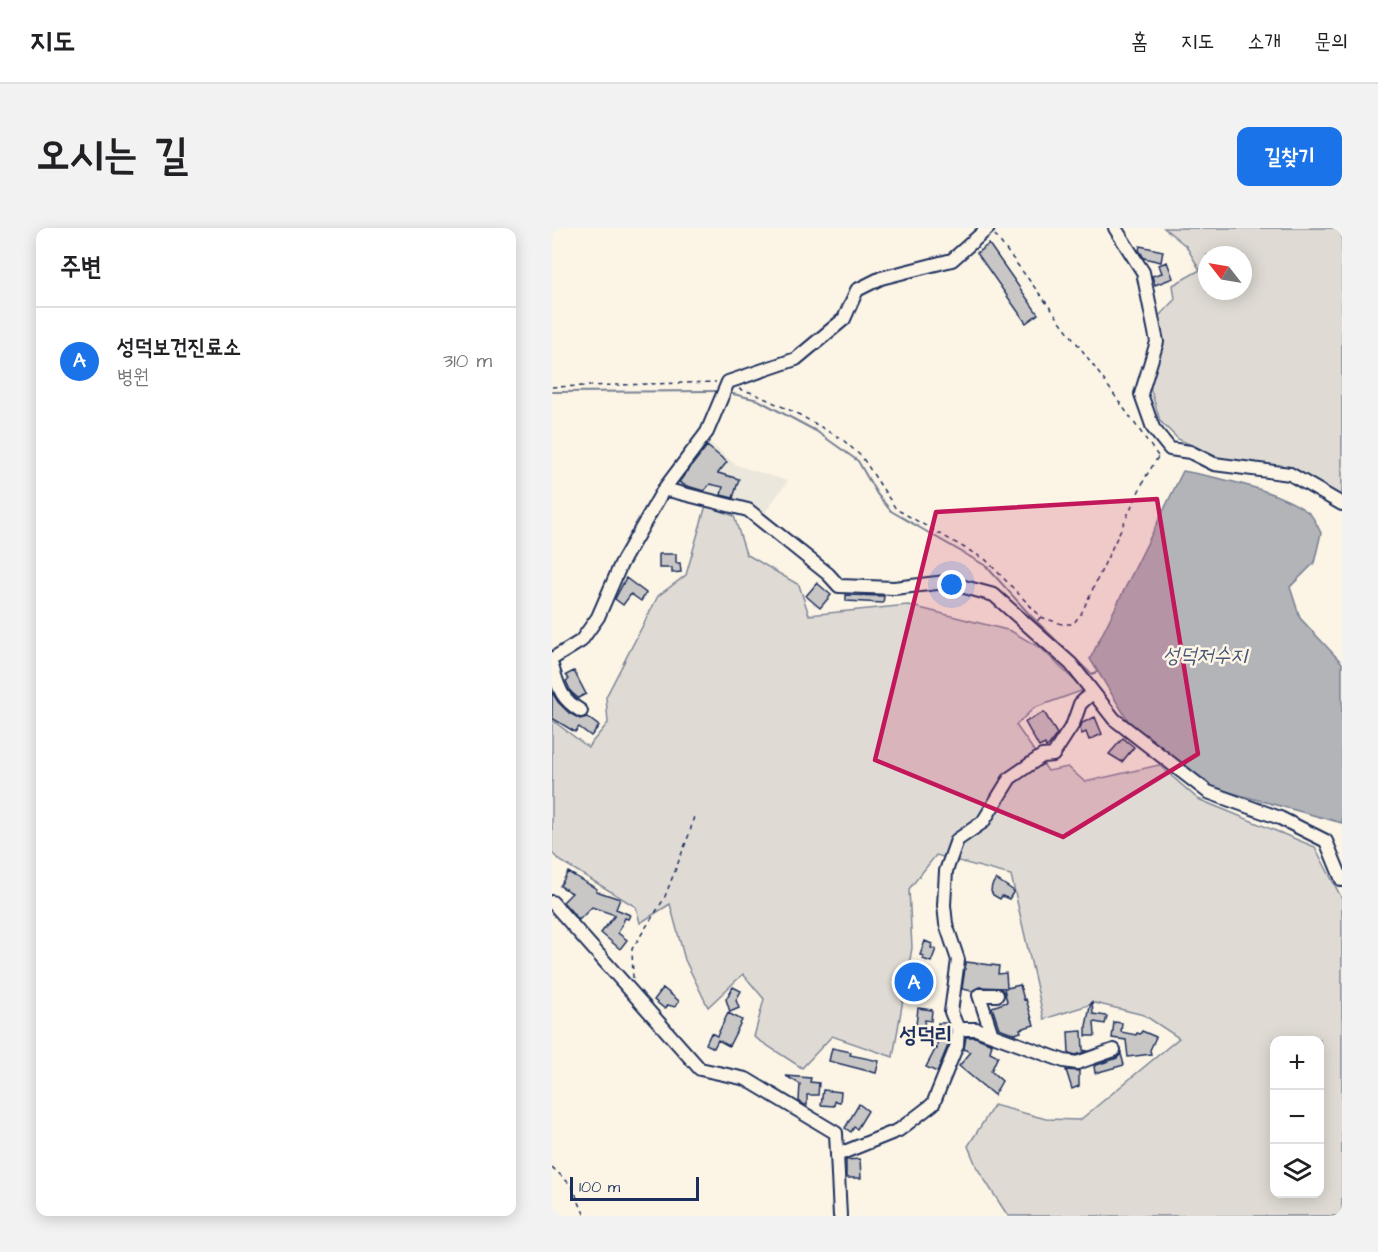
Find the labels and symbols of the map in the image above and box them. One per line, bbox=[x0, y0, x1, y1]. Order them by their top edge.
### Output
north arrow bbox=[1198, 246, 1252, 300]
your location bbox=[937, 570, 966, 599]
water label: 성덕저수지 bbox=[1163, 641, 1249, 670]
pin: A bbox=[894, 960, 934, 1005]
district label: 성덕리 bbox=[898, 1020, 953, 1051]
scale bar bbox=[570, 1174, 699, 1202]

